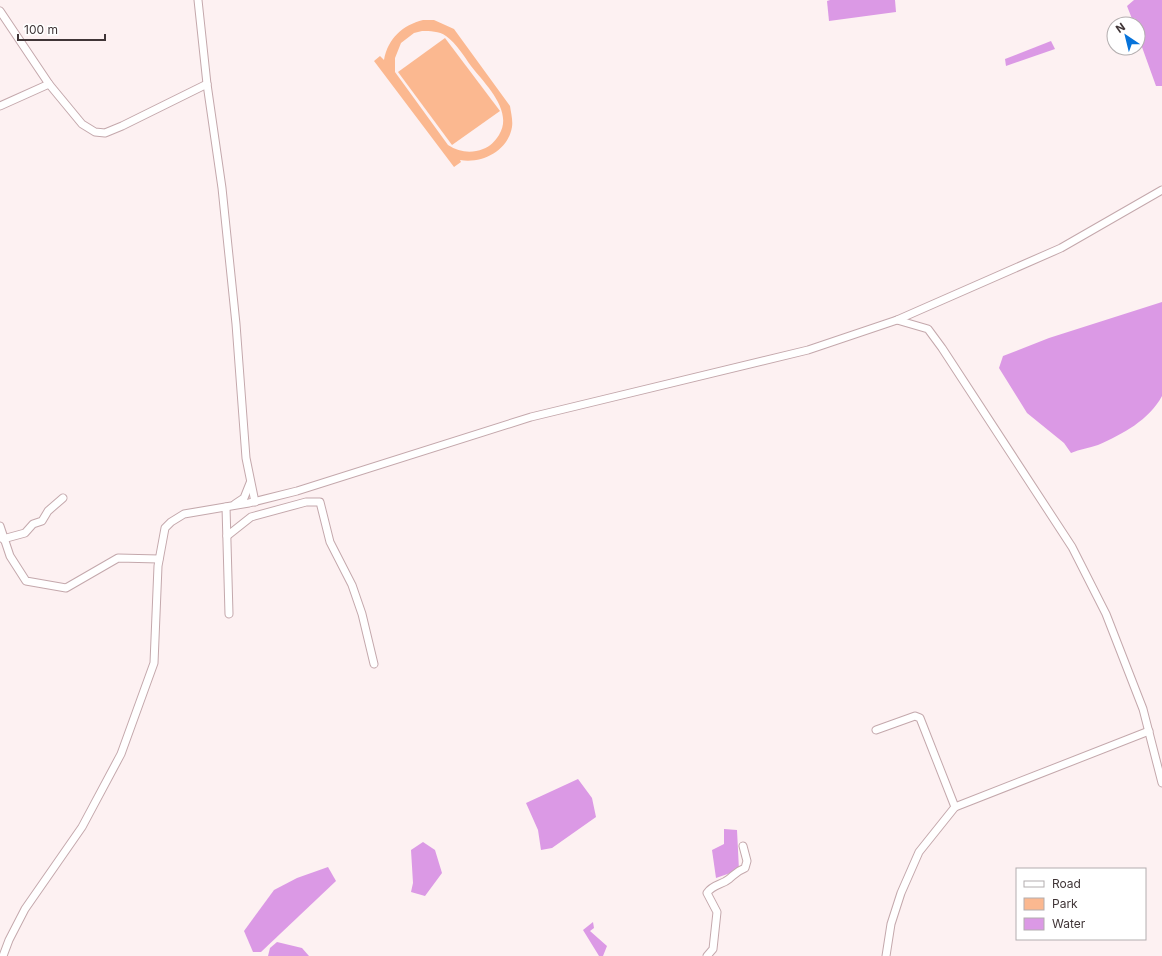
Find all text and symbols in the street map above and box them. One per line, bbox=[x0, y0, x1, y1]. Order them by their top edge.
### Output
scale bar bbox=[18, 16, 105, 42]
north arrow bbox=[1106, 16, 1146, 56]
text: N bbox=[1113, 20, 1128, 36]
text: 100 m bbox=[24, 22, 58, 37]
legend bbox=[1016, 868, 1146, 940]
text: Road bbox=[1052, 876, 1081, 891]
text: Park bbox=[1052, 896, 1078, 911]
text: Water bbox=[1052, 916, 1086, 931]

